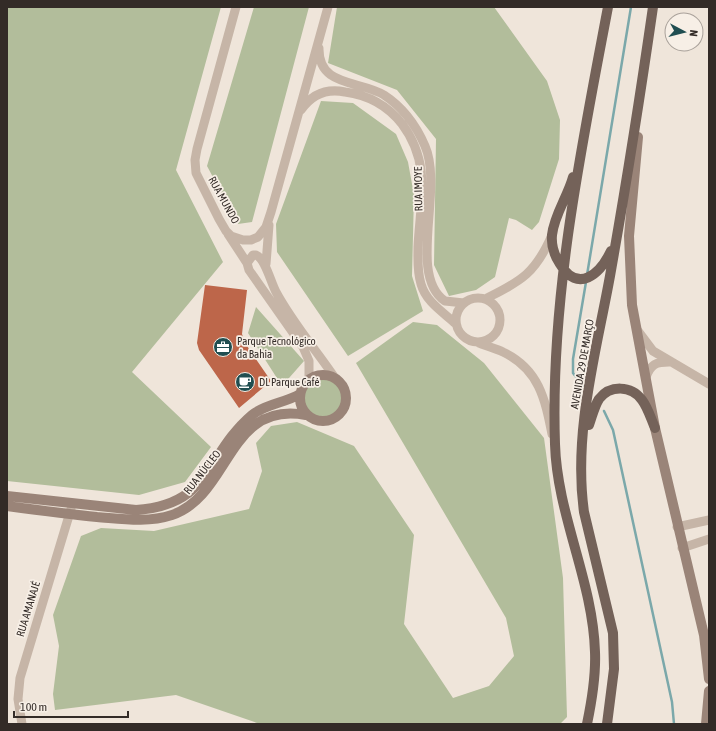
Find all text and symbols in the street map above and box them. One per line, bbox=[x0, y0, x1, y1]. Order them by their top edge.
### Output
north arrow bbox=[664, 12, 704, 52]
text: N bbox=[688, 29, 700, 37]
street label: RUA IMOYE bbox=[412, 166, 424, 211]
street label: RUA MUNDO bbox=[206, 174, 242, 226]
street label: AVENIDA 29 DE MARÇO bbox=[568, 318, 596, 410]
place label: Parque Tecnológico da Bahia bbox=[237, 335, 316, 360]
office icon: Parque Tecnológico da Bahia bbox=[212, 336, 234, 358]
cafe icon: DL Parque Café bbox=[234, 371, 256, 393]
place label: DL Parque Café bbox=[259, 376, 320, 388]
street label: RUA NÚCLEO bbox=[181, 448, 223, 496]
street label: RUA AMANAJÉ bbox=[14, 580, 42, 638]
scale bar bbox=[14, 693, 128, 719]
text: 100 m bbox=[20, 700, 47, 714]

